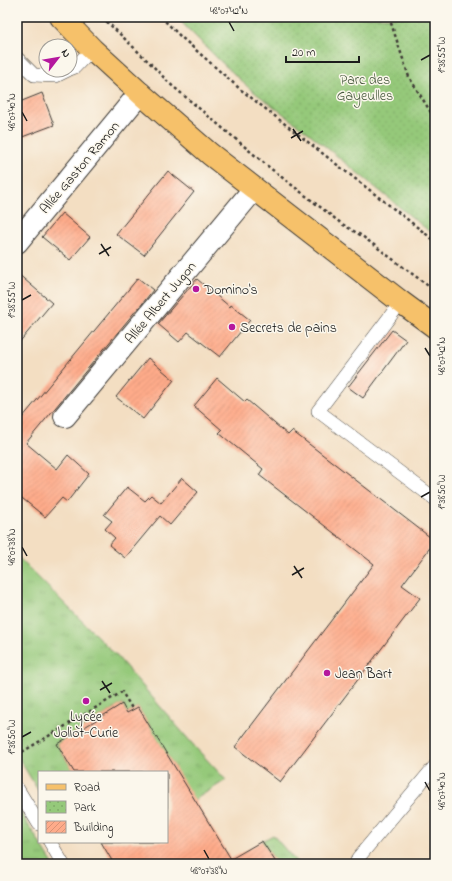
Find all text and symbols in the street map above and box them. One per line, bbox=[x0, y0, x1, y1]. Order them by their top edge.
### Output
text: 48°07'42"N bbox=[210, 4, 248, 19]
text: 1°38'55"W bbox=[435, 37, 450, 73]
north arrow bbox=[38, 38, 78, 78]
scale bar bbox=[286, 38, 359, 64]
text: 20 m bbox=[292, 44, 315, 62]
text: N bbox=[57, 46, 74, 61]
park label: Parc des Gayeulles bbox=[337, 70, 393, 108]
text: 48°07'40"N bbox=[5, 93, 20, 131]
street label: Allée Gaston Ramon bbox=[35, 117, 125, 219]
street label: Allée Albert Jugon bbox=[120, 257, 203, 349]
place label: Domino's bbox=[203, 280, 258, 301]
text: 1°38'55"W bbox=[5, 282, 20, 318]
marker: Domino's bbox=[191, 284, 201, 294]
place label: Secrets de pains bbox=[240, 318, 337, 339]
marker: Secrets de pains bbox=[227, 322, 237, 332]
text: 48°07'42"N bbox=[435, 337, 450, 375]
text: 1°38'50"W bbox=[435, 474, 450, 509]
text: 48°07'38"N bbox=[5, 528, 20, 566]
place label: Jean Bart bbox=[335, 664, 392, 685]
marker: Jean Bart bbox=[322, 668, 332, 678]
marker: Lycée Joliot-Curie bbox=[81, 696, 91, 706]
place label: Lycée Joliot-Curie bbox=[54, 707, 119, 744]
text: 1°38'50"W bbox=[5, 719, 20, 754]
legend bbox=[38, 771, 168, 843]
text: 48°07'40"N bbox=[435, 772, 450, 810]
text: Road bbox=[74, 779, 100, 797]
text: Park bbox=[74, 799, 96, 817]
text: Building bbox=[73, 819, 113, 838]
text: 48°07'38"N bbox=[190, 864, 228, 879]

